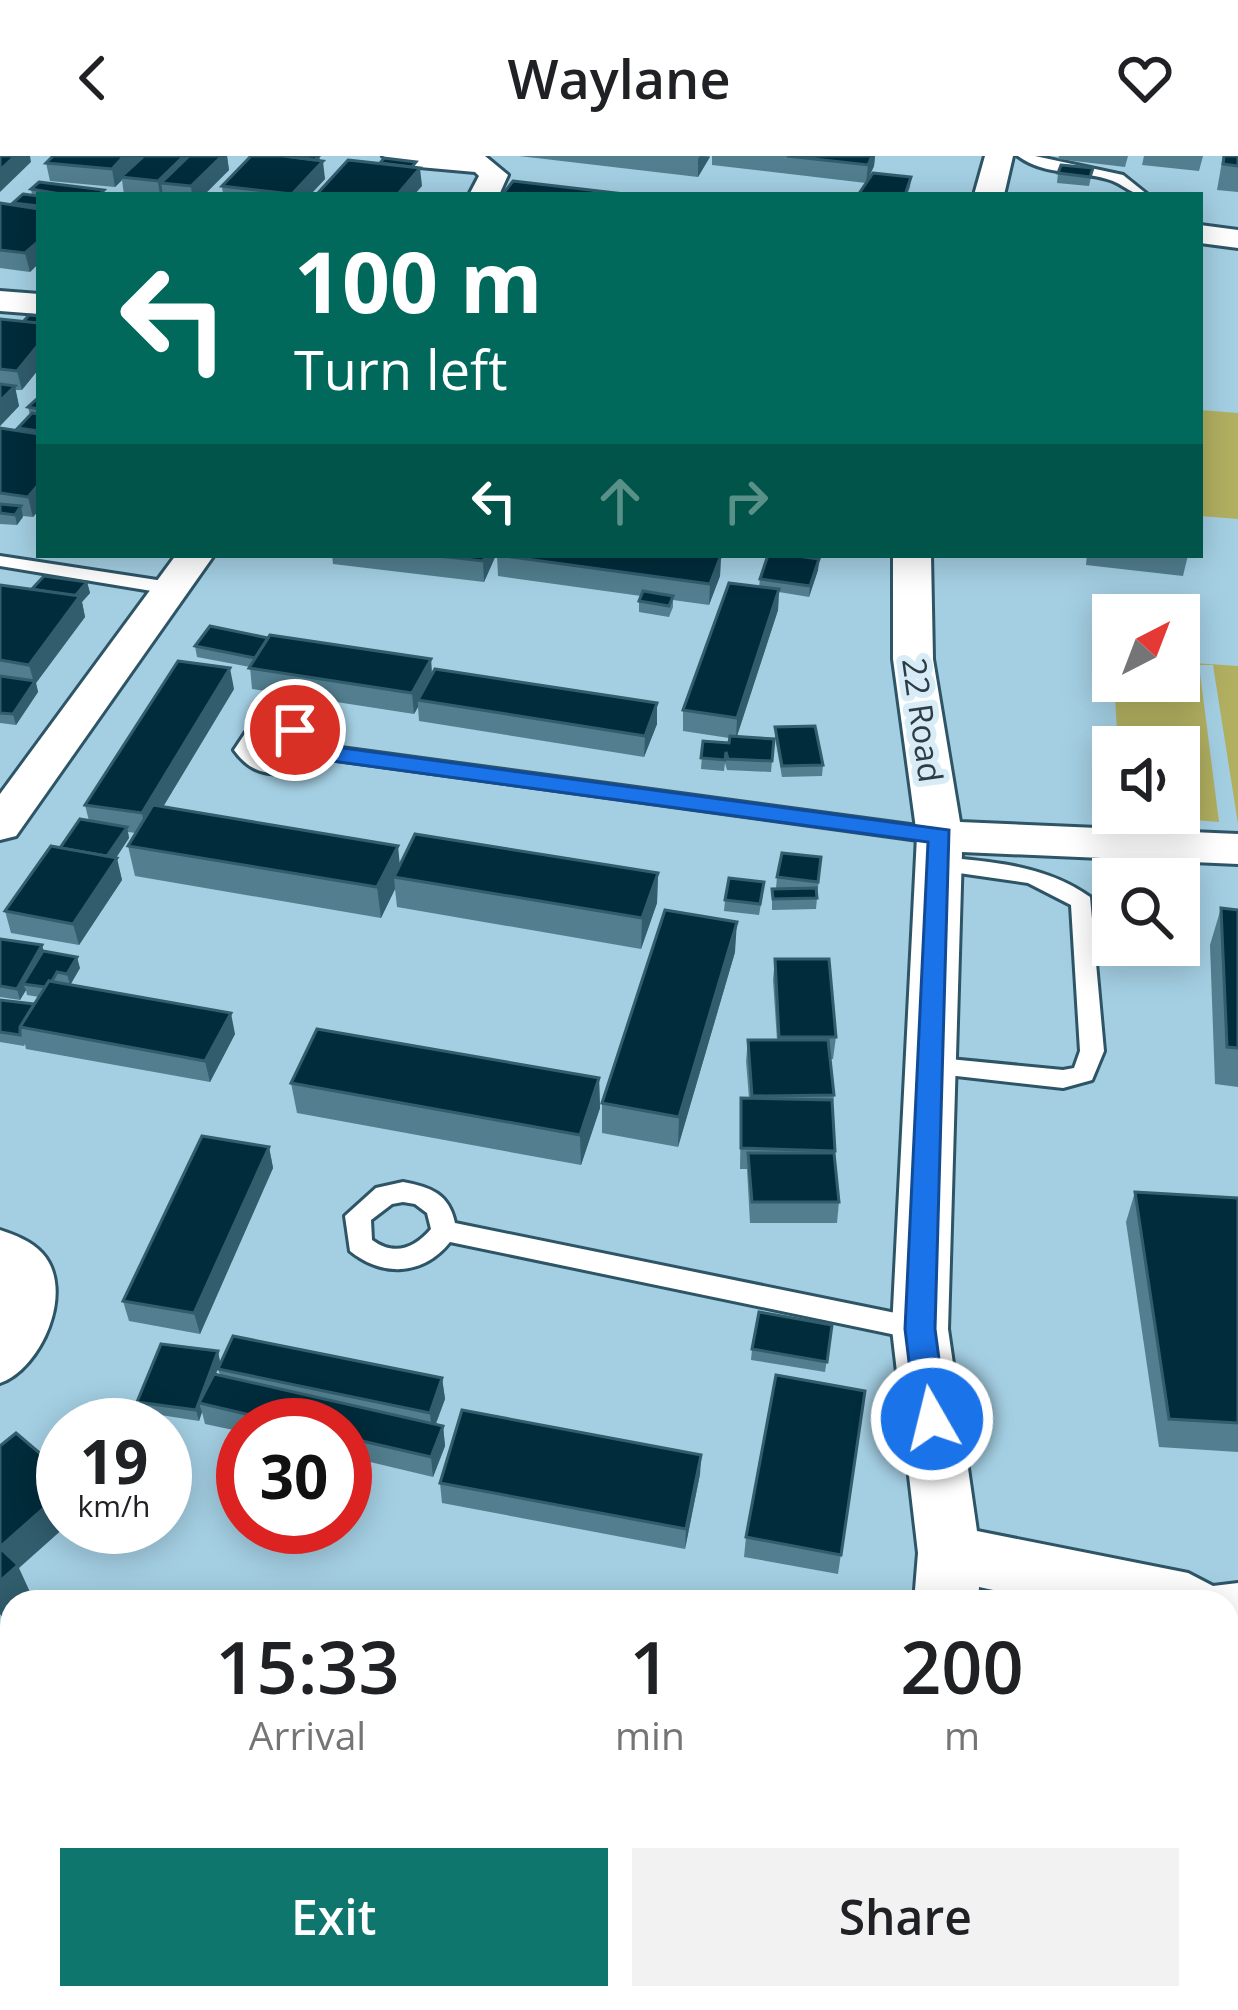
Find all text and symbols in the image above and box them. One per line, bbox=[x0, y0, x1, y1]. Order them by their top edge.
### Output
text: Waylane bbox=[507, 41, 731, 115]
icon: back bbox=[60, 45, 126, 111]
icon: heart bbox=[1112, 45, 1178, 111]
text: 100 m bbox=[294, 223, 542, 338]
icon: left bbox=[96, 240, 252, 396]
text: Turn left bbox=[294, 332, 507, 406]
icon: left bbox=[461, 468, 527, 534]
icon: ahead bbox=[587, 468, 653, 534]
icon: right bbox=[713, 468, 779, 534]
north arrow bbox=[1092, 594, 1200, 702]
map controls bbox=[1092, 594, 1200, 966]
street label: 22 Road bbox=[892, 655, 954, 785]
pin bbox=[244, 679, 346, 781]
icon: arrive bbox=[262, 697, 328, 763]
button: sound bbox=[1092, 726, 1200, 834]
button: search bbox=[1092, 858, 1200, 966]
position arrow bbox=[869, 1356, 995, 1482]
speed limit sign: 30 bbox=[216, 1398, 372, 1554]
text: 19 bbox=[80, 1420, 148, 1502]
text: km/h bbox=[78, 1485, 150, 1526]
text: 15:33 bbox=[215, 1617, 400, 1715]
text: 1 bbox=[629, 1617, 671, 1715]
text: 200 bbox=[900, 1617, 1024, 1715]
text: Arrival bbox=[249, 1708, 366, 1761]
text: min bbox=[615, 1708, 685, 1761]
text: m bbox=[944, 1708, 980, 1761]
button: Exit bbox=[60, 1848, 608, 1986]
button: Share bbox=[632, 1848, 1179, 1986]

